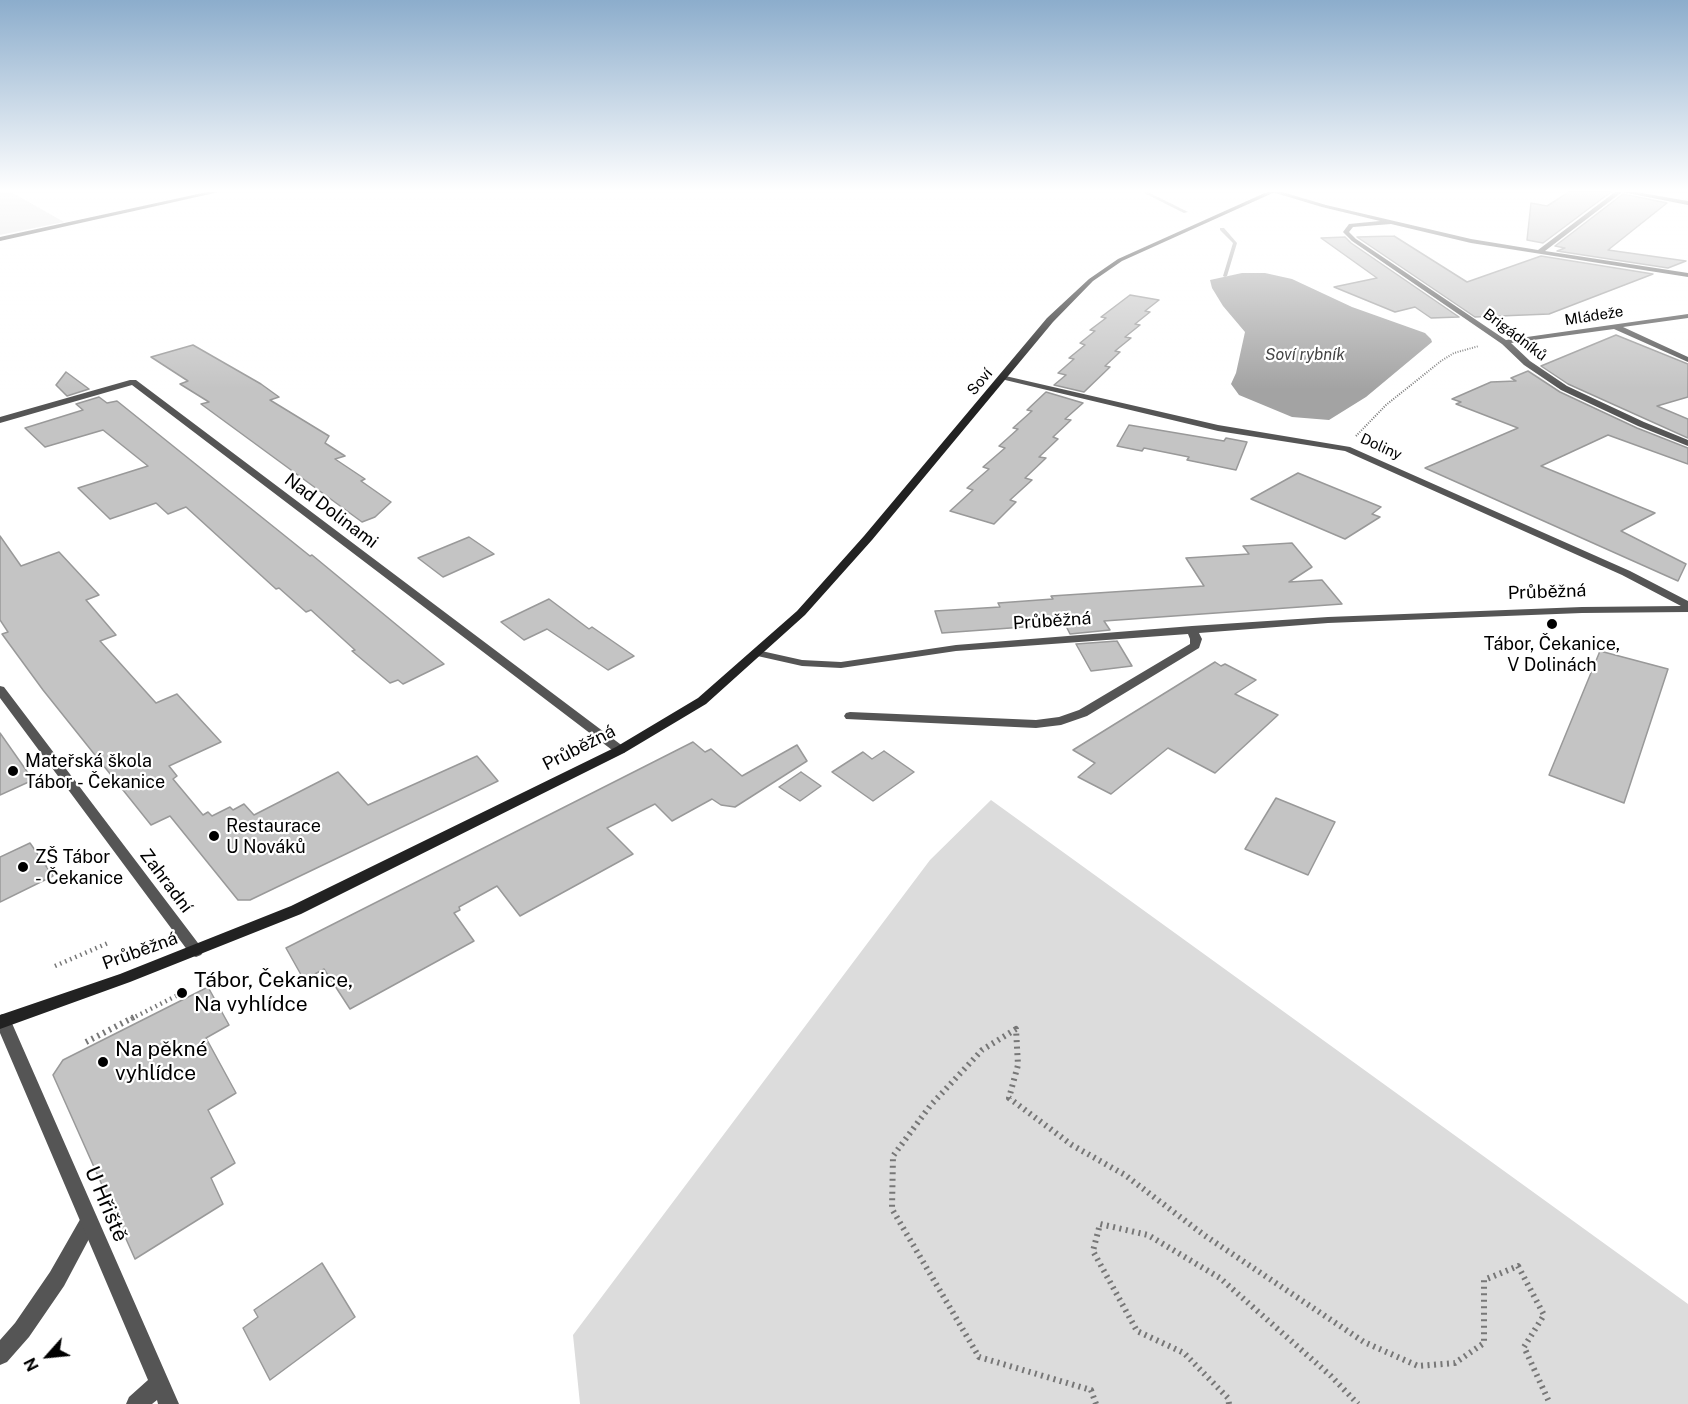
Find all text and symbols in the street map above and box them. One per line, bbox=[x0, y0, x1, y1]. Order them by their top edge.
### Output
street label: Mládeže bbox=[1563, 302, 1625, 330]
street label: Brigádníků bbox=[1479, 305, 1551, 365]
water label: Soví rybník bbox=[1265, 345, 1345, 365]
street label: Soví bbox=[964, 365, 996, 399]
street label: Doliny bbox=[1357, 430, 1405, 464]
street label: Nad Dolinami bbox=[280, 469, 382, 553]
street label: Průběžná bbox=[1507, 580, 1587, 604]
street label: Průběžná bbox=[1012, 607, 1092, 635]
marker: Tábor, Čekanice, V Dolinách bbox=[1545, 617, 1559, 631]
place label: Tábor, Čekanice, V Dolinách bbox=[1484, 633, 1620, 676]
street label: Průběžná bbox=[539, 721, 619, 775]
place label: Mateřská škola Tábor - Čekanice bbox=[25, 750, 165, 792]
marker: Mateřská škola Tábor - Čekanice bbox=[6, 764, 20, 778]
place label: Restaurace U Nováků bbox=[226, 815, 321, 858]
marker: Restaurace U Nováků bbox=[207, 829, 221, 843]
street label: Zahradní bbox=[135, 845, 197, 917]
place label: ZŠ Tábor - Čekanice bbox=[35, 846, 123, 888]
marker: ZŠ Tábor - Čekanice bbox=[16, 860, 30, 874]
street label: Průběžná bbox=[99, 927, 181, 975]
place label: Tábor, Čekanice, Na vyhlídce bbox=[194, 968, 353, 1018]
marker: Tábor, Čekanice, Na vyhlídce bbox=[175, 986, 189, 1000]
place label: Na pěkné vyhlídce bbox=[115, 1037, 208, 1087]
marker: Na pěkné vyhlídce bbox=[96, 1055, 110, 1069]
street label: U Hřiště bbox=[79, 1163, 133, 1245]
north arrow bbox=[18, 1326, 78, 1386]
text: N bbox=[20, 1355, 43, 1374]

